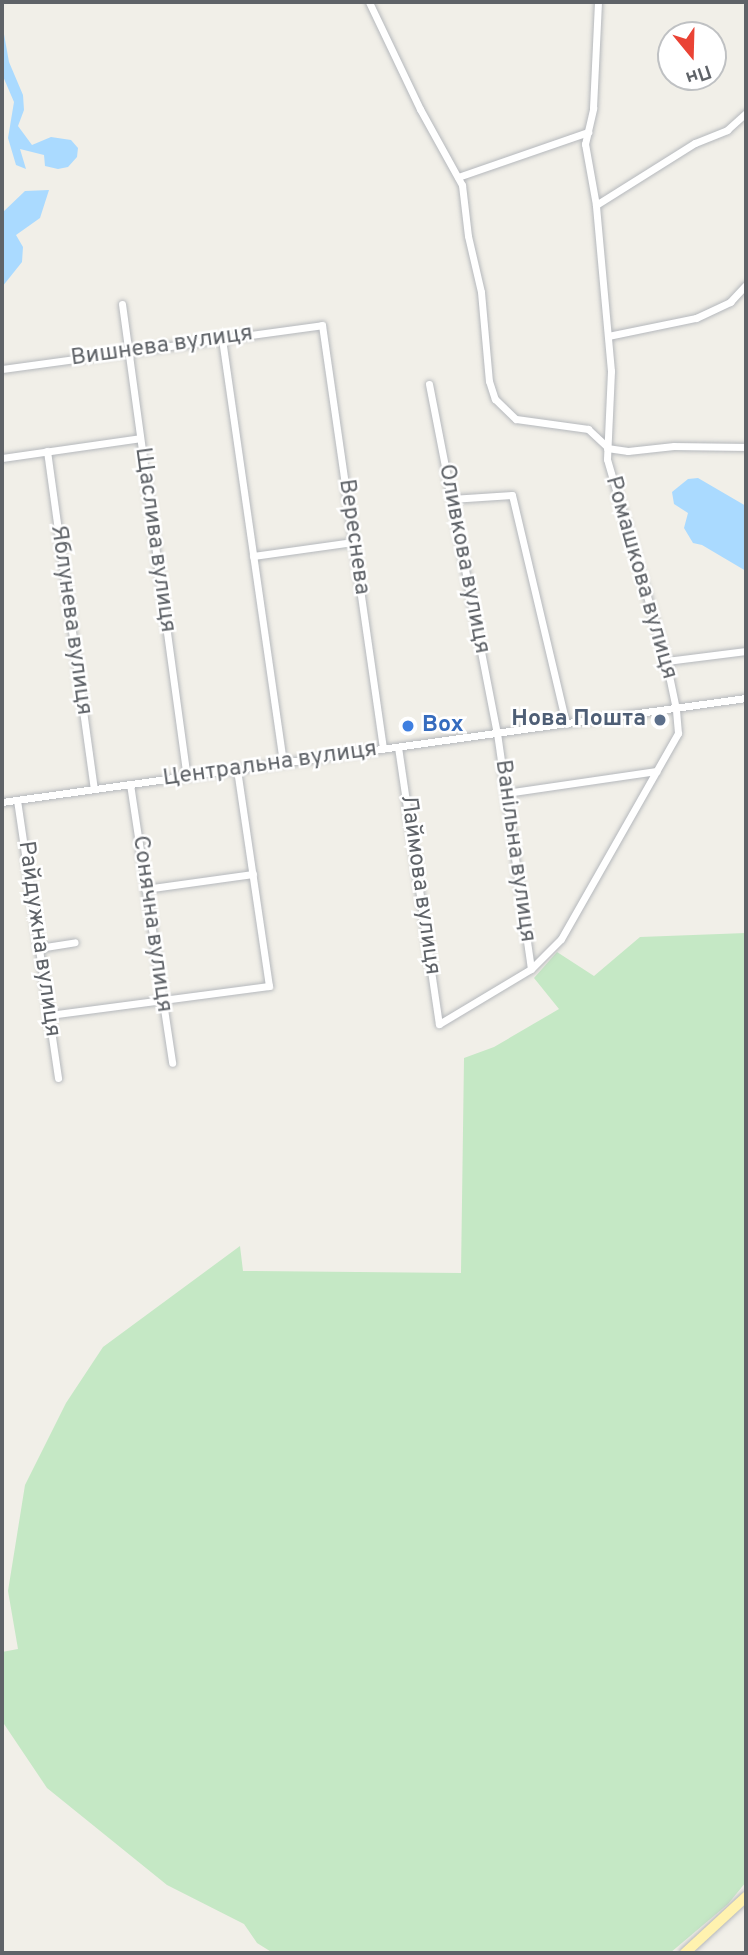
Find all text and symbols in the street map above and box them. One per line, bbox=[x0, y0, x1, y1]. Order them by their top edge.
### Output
north arrow bbox=[657, 21, 727, 91]
text: Пн bbox=[682, 58, 714, 89]
street label: Вишнева вулиця bbox=[69, 321, 255, 373]
street label: Щаслива вулиця bbox=[127, 446, 181, 634]
street label: Оливкова вулиця bbox=[431, 462, 495, 656]
street label: Ромашкова вулиця bbox=[598, 473, 682, 683]
street label: Вереснева bbox=[331, 478, 375, 596]
street label: Яблунева вулиця bbox=[43, 523, 97, 717]
place label: Нова Пошта bbox=[511, 706, 646, 734]
place label: Box bbox=[422, 712, 464, 740]
marker: Нова Пошта bbox=[652, 712, 668, 728]
marker: Box bbox=[400, 718, 416, 734]
street label: Центральна вулиця bbox=[161, 736, 379, 794]
street label: Ванільна вулиця bbox=[488, 758, 540, 944]
street label: Лаймова вулиця bbox=[393, 793, 445, 977]
street label: Сонячна вулиця bbox=[125, 834, 177, 1014]
street label: Райдужна вулиця bbox=[11, 839, 65, 1039]

